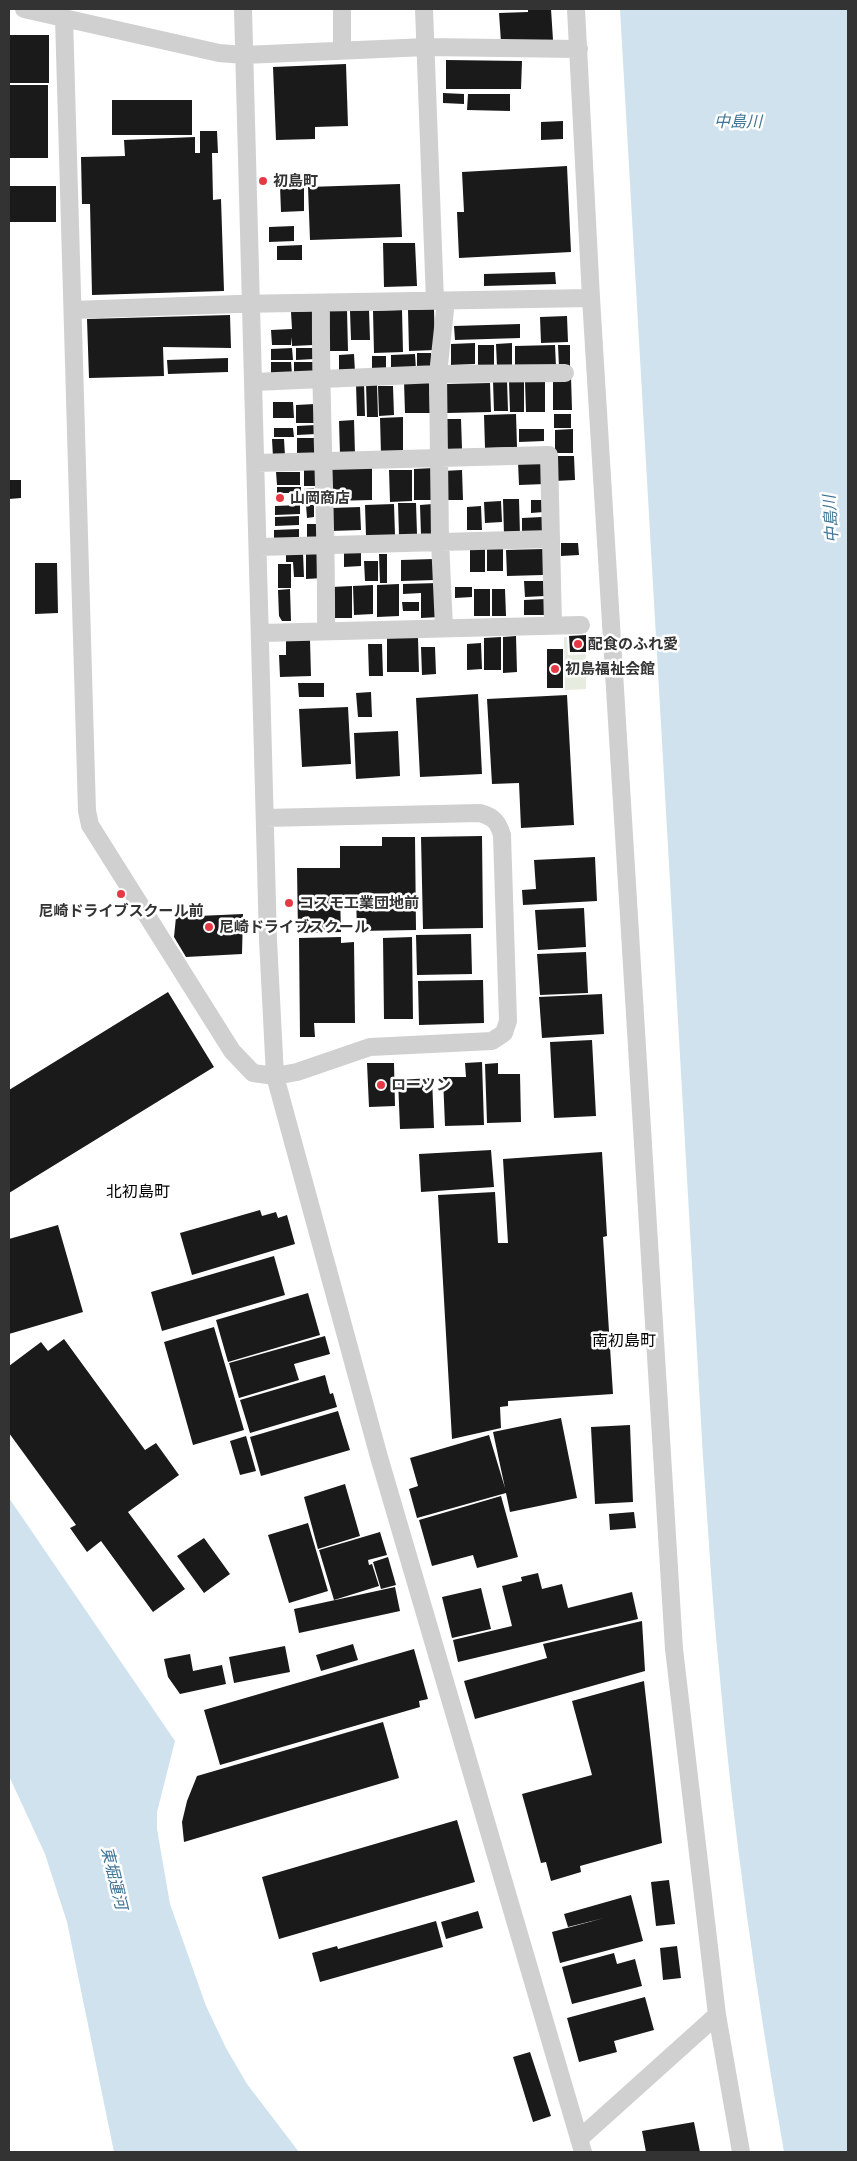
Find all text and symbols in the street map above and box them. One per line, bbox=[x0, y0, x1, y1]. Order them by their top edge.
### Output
water label: 中島川 bbox=[714, 112, 762, 132]
place label: 初島町 bbox=[273, 172, 318, 190]
marker: 初島町 bbox=[257, 175, 269, 187]
place label: 山岡商店 bbox=[290, 489, 350, 507]
marker: 山岡商店 bbox=[274, 492, 286, 504]
water label: 中島川 bbox=[820, 494, 842, 544]
place label: 配食のふれ愛 bbox=[588, 635, 678, 653]
marker: 配食のふれ愛 bbox=[572, 638, 584, 650]
place label: 初島福祉会館 bbox=[565, 660, 655, 678]
marker: 初島福祉会館 bbox=[549, 663, 561, 675]
marker: 尼崎ドライブスクール前 bbox=[115, 888, 127, 900]
place label: コスモ工業団地前 bbox=[299, 894, 419, 912]
marker: コスモ工業団地前 bbox=[283, 897, 295, 909]
place label: 尼崎ドライブスクール前 bbox=[39, 902, 203, 920]
place label: 尼崎ドライブスクール bbox=[219, 918, 369, 936]
marker: 尼崎ドライブスクール bbox=[203, 921, 215, 933]
place label: ローソン bbox=[391, 1076, 451, 1094]
marker: ローソン bbox=[375, 1079, 387, 1091]
district label: 北初島町 bbox=[106, 1182, 170, 1202]
district label: 南初島町 bbox=[592, 1331, 656, 1351]
water label: 東堀運河 bbox=[97, 1845, 131, 1911]

